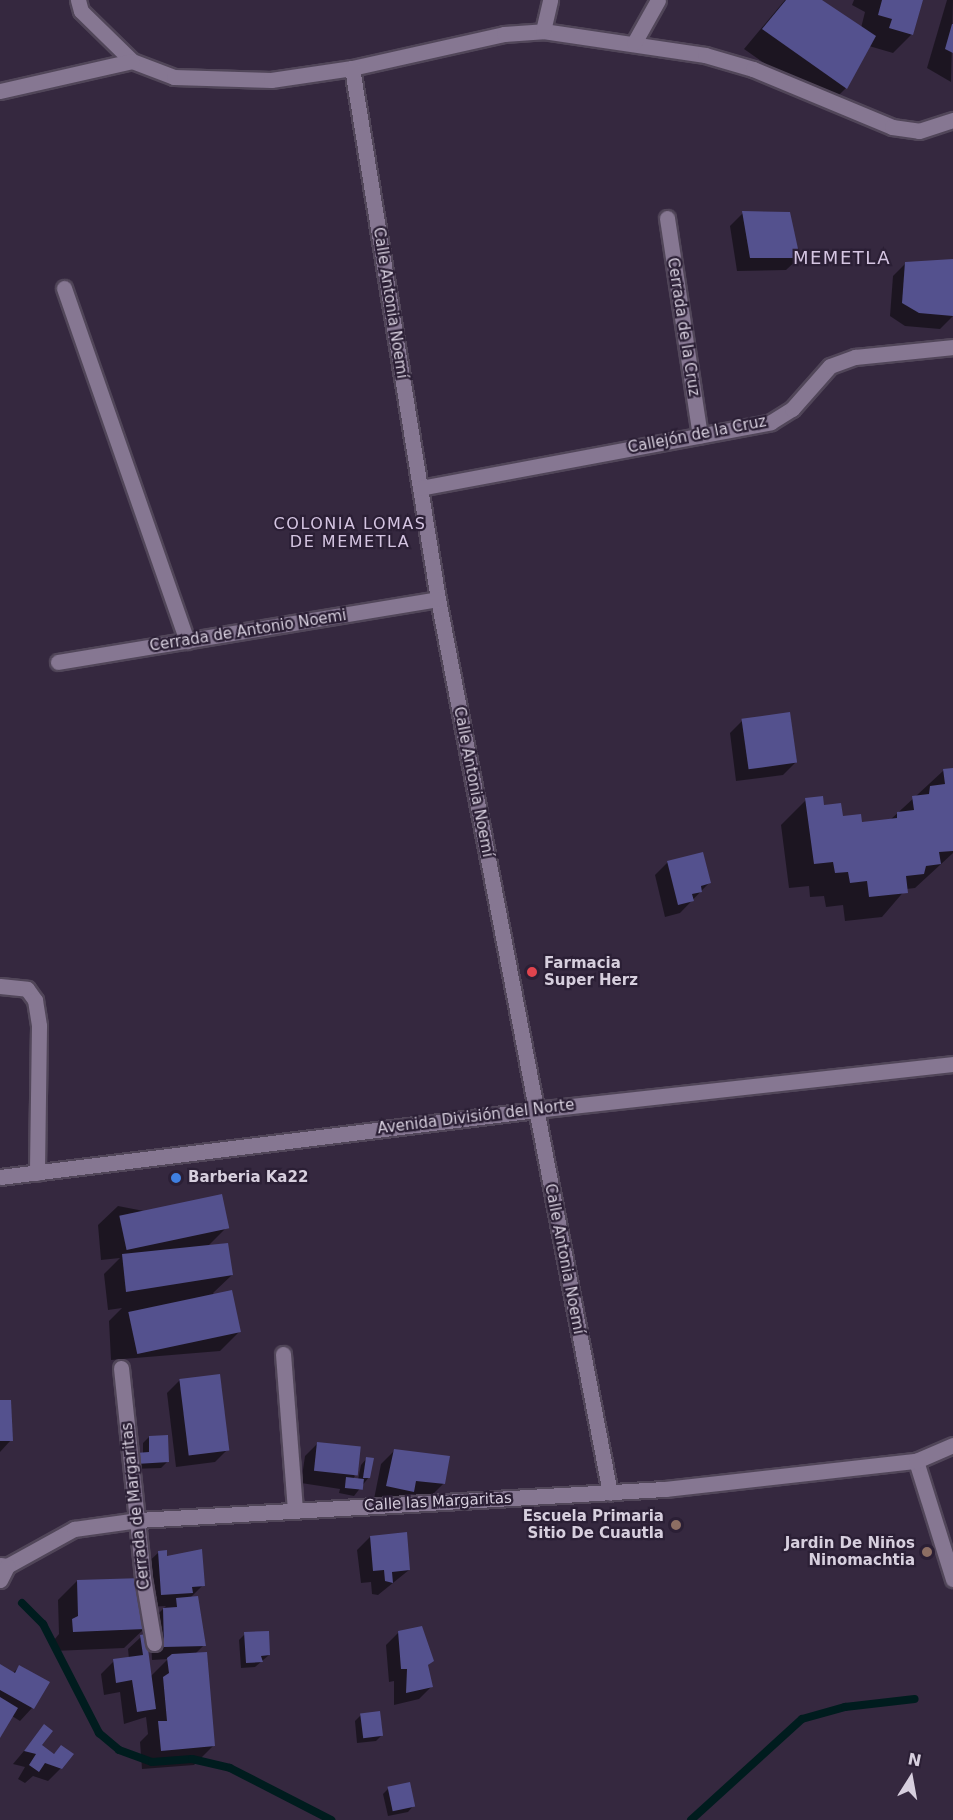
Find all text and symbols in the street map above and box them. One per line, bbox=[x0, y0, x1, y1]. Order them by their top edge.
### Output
street label: Calle Antonia Noemí bbox=[369, 226, 411, 380]
district label: MEMETLA bbox=[793, 247, 891, 269]
street label: Cerrada de la Cruz bbox=[663, 256, 703, 398]
street label: Callejón de la Cruz bbox=[626, 413, 768, 457]
district label: COLONIA LOMAS DE MEMETLA bbox=[274, 514, 426, 552]
street label: Cerrada de Antonio Noemi bbox=[148, 607, 348, 655]
street label: Calle Antonia Noemí bbox=[450, 705, 496, 859]
place label: Farmacia Super Herz bbox=[544, 954, 638, 989]
marker: Farmacia Super Herz bbox=[525, 965, 539, 979]
street label: Avenida División del Norte bbox=[377, 1096, 575, 1138]
place label: Barberia Ka22 bbox=[188, 1169, 308, 1187]
marker: Barberia Ka22 bbox=[169, 1171, 183, 1185]
street label: Calle Antonia Noemí bbox=[541, 1182, 587, 1336]
street label: Cerrada de Margaritas bbox=[118, 1422, 154, 1590]
street label: Calle las Margaritas bbox=[364, 1489, 512, 1515]
place label: Escuela Primaria Sitio De Cuautla bbox=[523, 1507, 664, 1542]
marker: Escuela Primaria Sitio De Cuautla bbox=[669, 1518, 683, 1532]
place label: Jardin De Niños Ninomachtia bbox=[785, 1534, 915, 1569]
marker: Jardin De Niños Ninomachtia bbox=[920, 1545, 934, 1559]
north arrow bbox=[881, 1748, 941, 1808]
text: N bbox=[906, 1749, 923, 1770]

